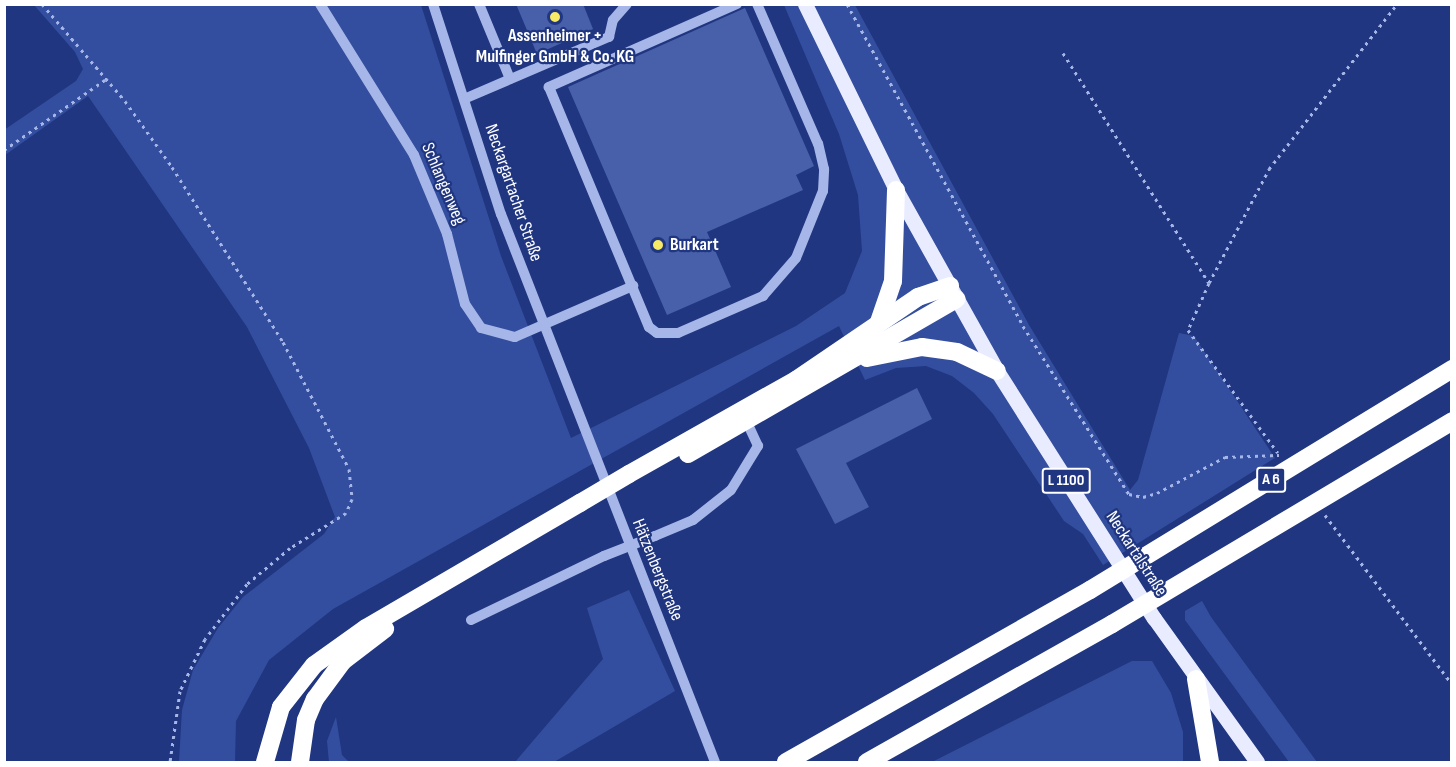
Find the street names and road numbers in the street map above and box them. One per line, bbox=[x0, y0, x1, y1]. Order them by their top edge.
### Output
street label: Neckargartacher Straße bbox=[479, 122, 547, 264]
street label: Schlangenweg bbox=[416, 140, 470, 228]
road number: A 6 bbox=[1256, 467, 1286, 493]
road number: L 1100 bbox=[1040, 468, 1092, 494]
street label: Neckartalstraße bbox=[1101, 507, 1171, 601]
street label: Hätzenbergstraße bbox=[627, 516, 687, 624]

